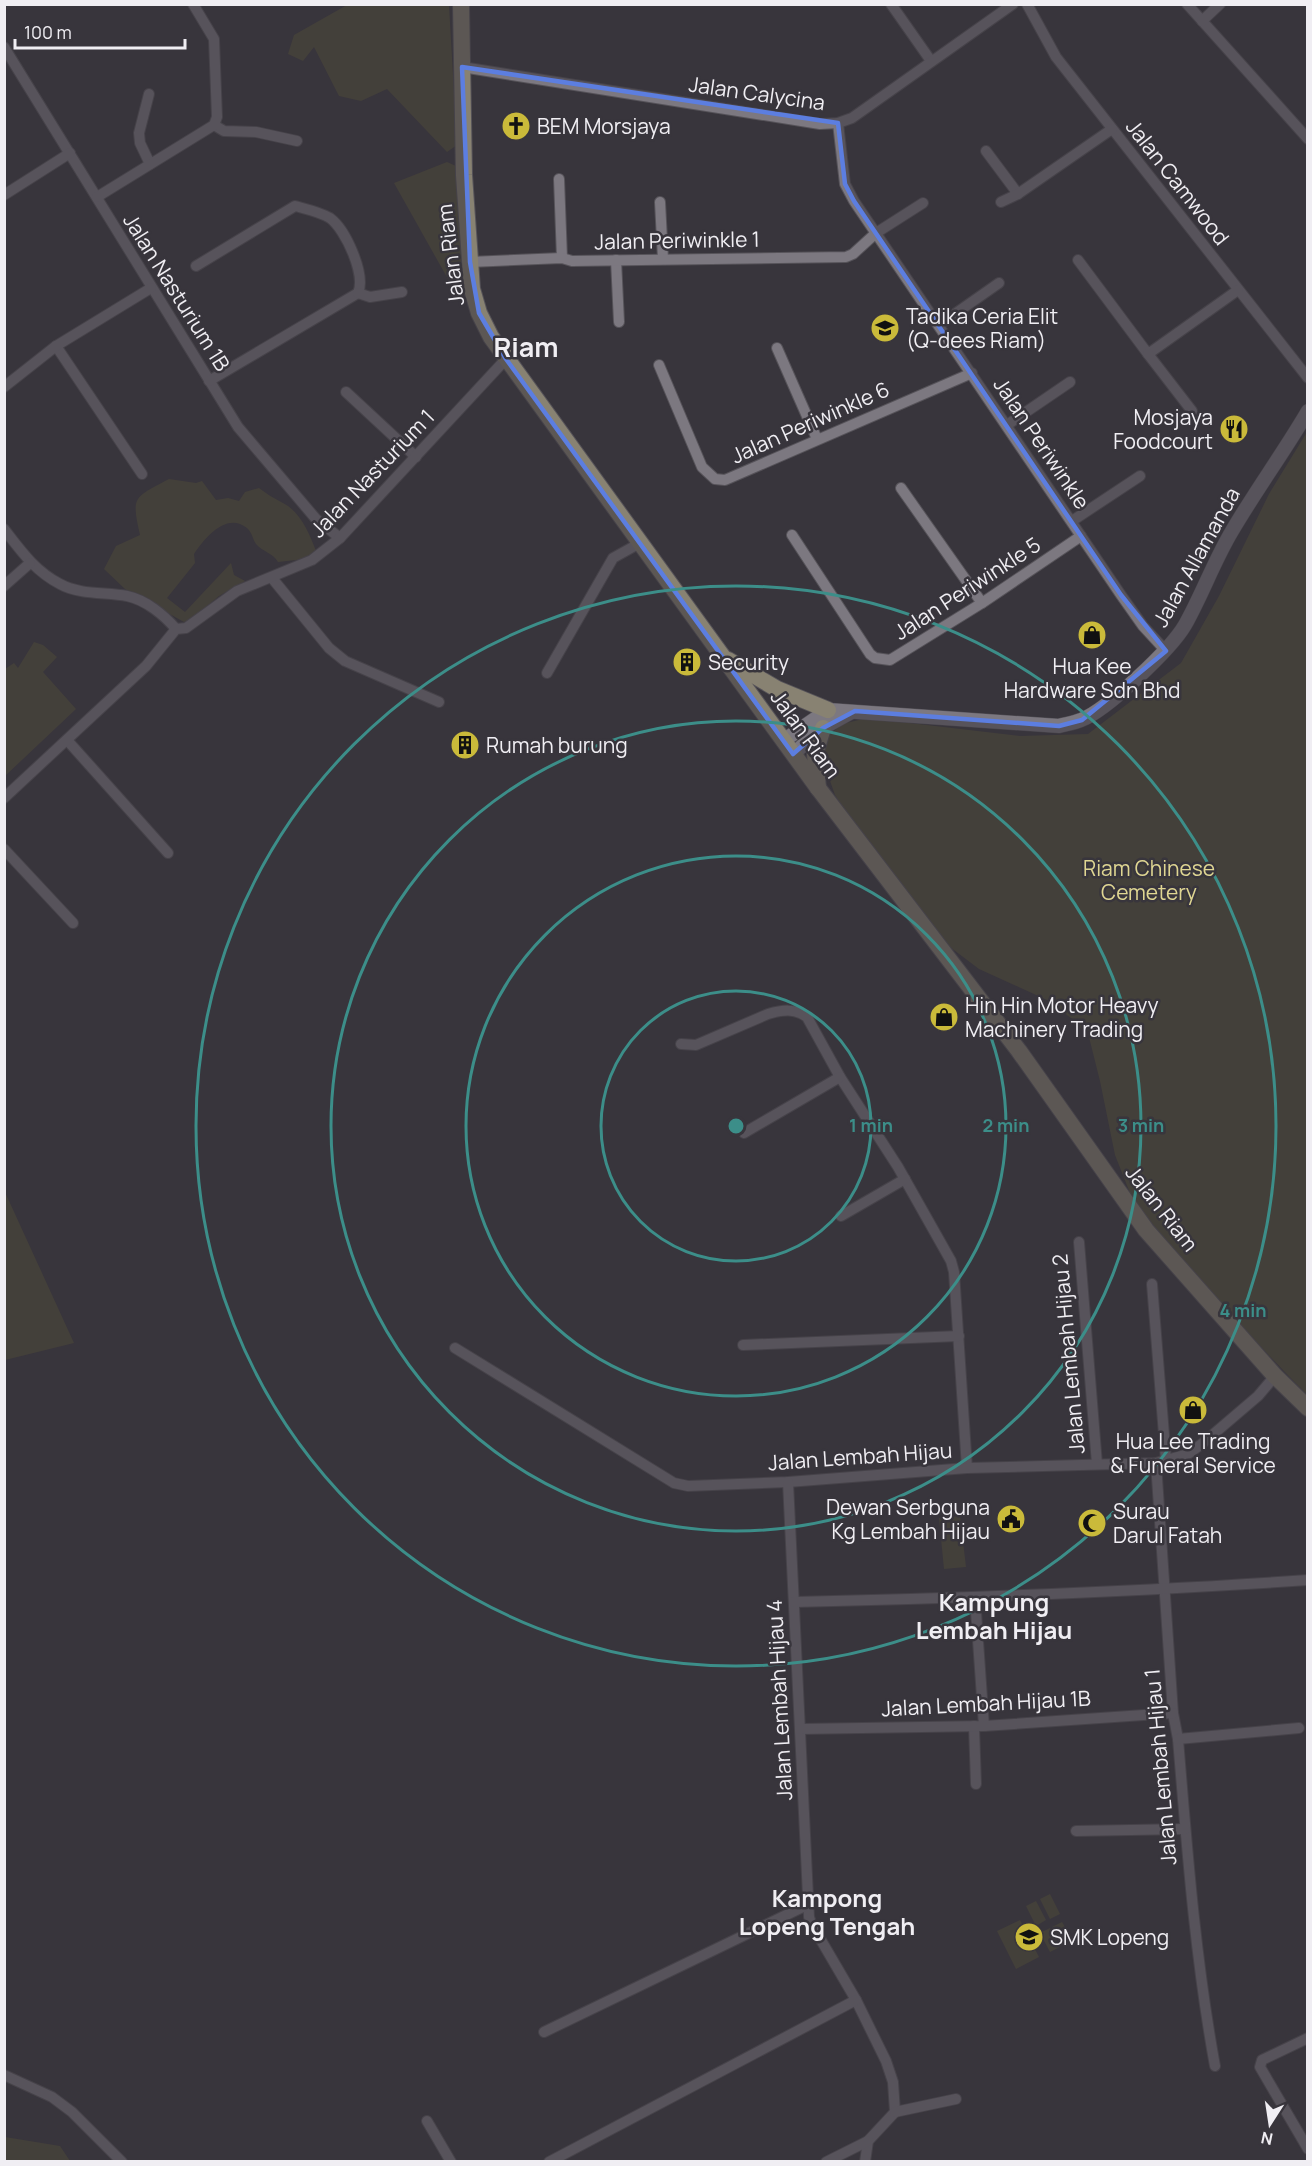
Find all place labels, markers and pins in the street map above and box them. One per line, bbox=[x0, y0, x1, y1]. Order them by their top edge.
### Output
church icon: BEM Morsjaya bbox=[500, 110, 532, 142]
place label: BEM Morsjaya bbox=[537, 112, 671, 140]
place label: Tadika Ceria Elit (Q-dees Riam) bbox=[906, 302, 1058, 354]
school or university icon: Tadika Ceria Elit (Q-dees Riam) bbox=[869, 312, 901, 344]
place label: Mosjaya Foodcourt bbox=[1113, 403, 1213, 455]
restaurant icon: Mosjaya Foodcourt bbox=[1218, 413, 1250, 445]
shop icon: Hua Kee Hardware Sdn Bhd bbox=[1076, 619, 1108, 651]
building icon: Security bbox=[671, 646, 703, 678]
place label: Security bbox=[708, 648, 789, 676]
place label: Hua Kee Hardware Sdn Bhd bbox=[1004, 652, 1180, 704]
building icon: Rumah burung bbox=[449, 729, 481, 761]
place label: Rumah burung bbox=[486, 731, 628, 759]
place label: Hin Hin Motor Heavy Machinery Trading bbox=[965, 991, 1158, 1043]
shop icon: Hin Hin Motor Heavy Machinery Trading bbox=[928, 1001, 960, 1033]
centre of rings bbox=[726, 1116, 746, 1136]
shop icon: Hua Lee Trading & Funeral Service bbox=[1177, 1394, 1209, 1426]
place label: Hua Lee Trading & Funeral Service bbox=[1110, 1427, 1276, 1479]
place label: Dewan Serbguna Kg Lembah Hijau bbox=[826, 1493, 990, 1545]
place label: Surau Darul Fatah bbox=[1113, 1497, 1222, 1549]
public building icon: Dewan Serbguna Kg Lembah Hijau bbox=[995, 1503, 1027, 1535]
mosque icon: Surau Darul Fatah bbox=[1076, 1507, 1108, 1539]
school or university icon: SMK Lopeng bbox=[1013, 1921, 1045, 1953]
place label: SMK Lopeng bbox=[1050, 1923, 1169, 1951]

